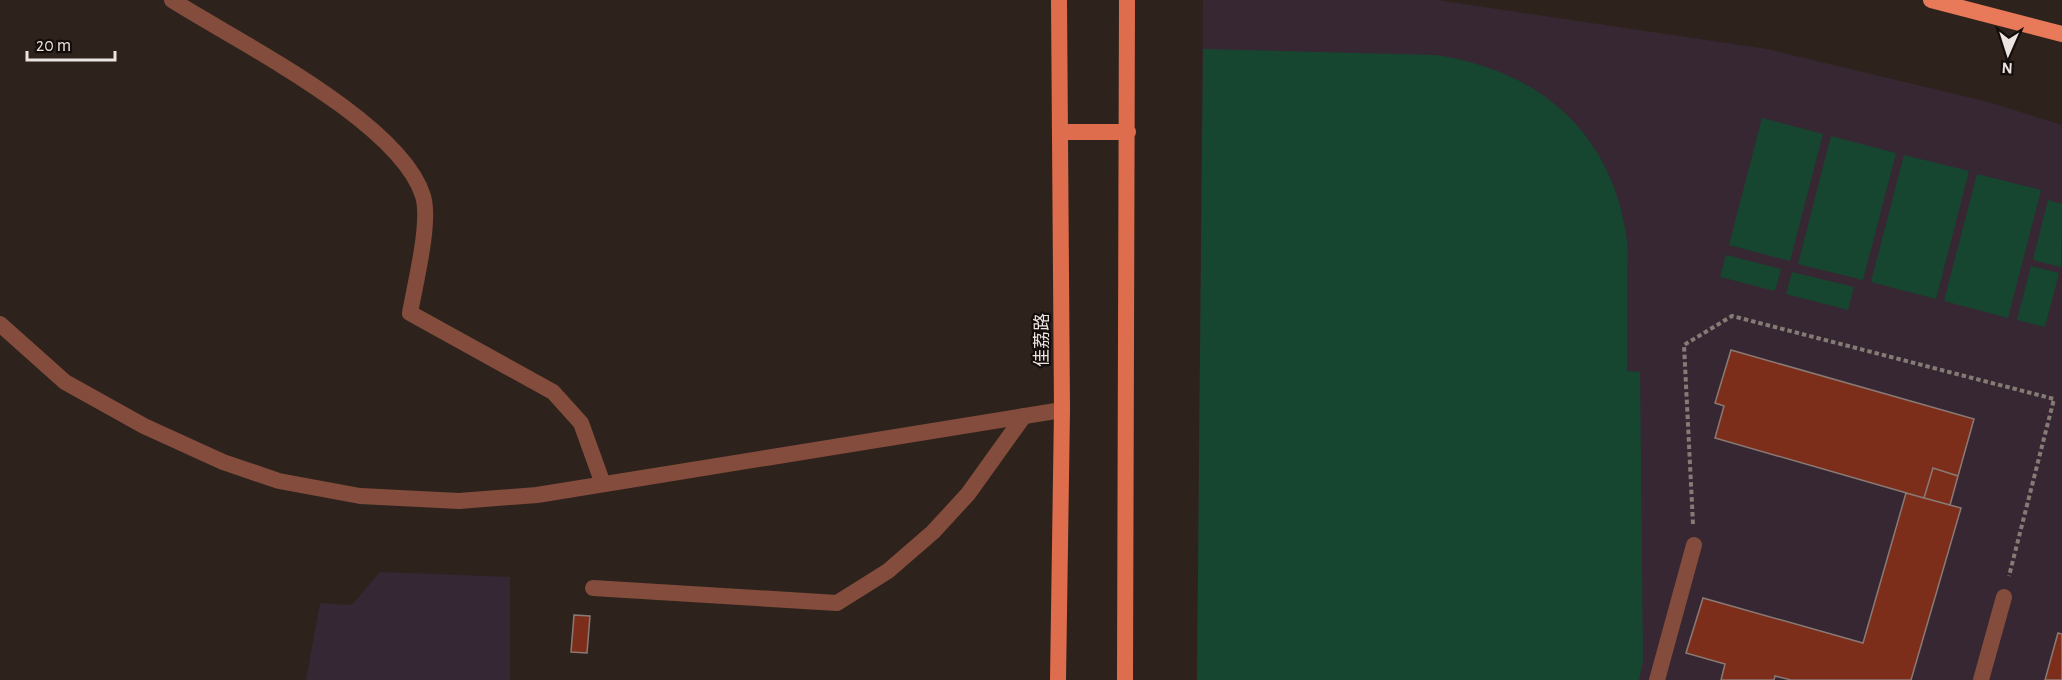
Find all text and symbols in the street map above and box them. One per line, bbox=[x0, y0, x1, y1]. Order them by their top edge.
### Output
scale bar bbox=[27, 24, 116, 62]
north arrow bbox=[1978, 24, 2038, 84]
text: 20 m bbox=[36, 37, 71, 55]
text: N bbox=[2001, 60, 2013, 76]
street label: 佳荔路 bbox=[1032, 313, 1052, 367]

